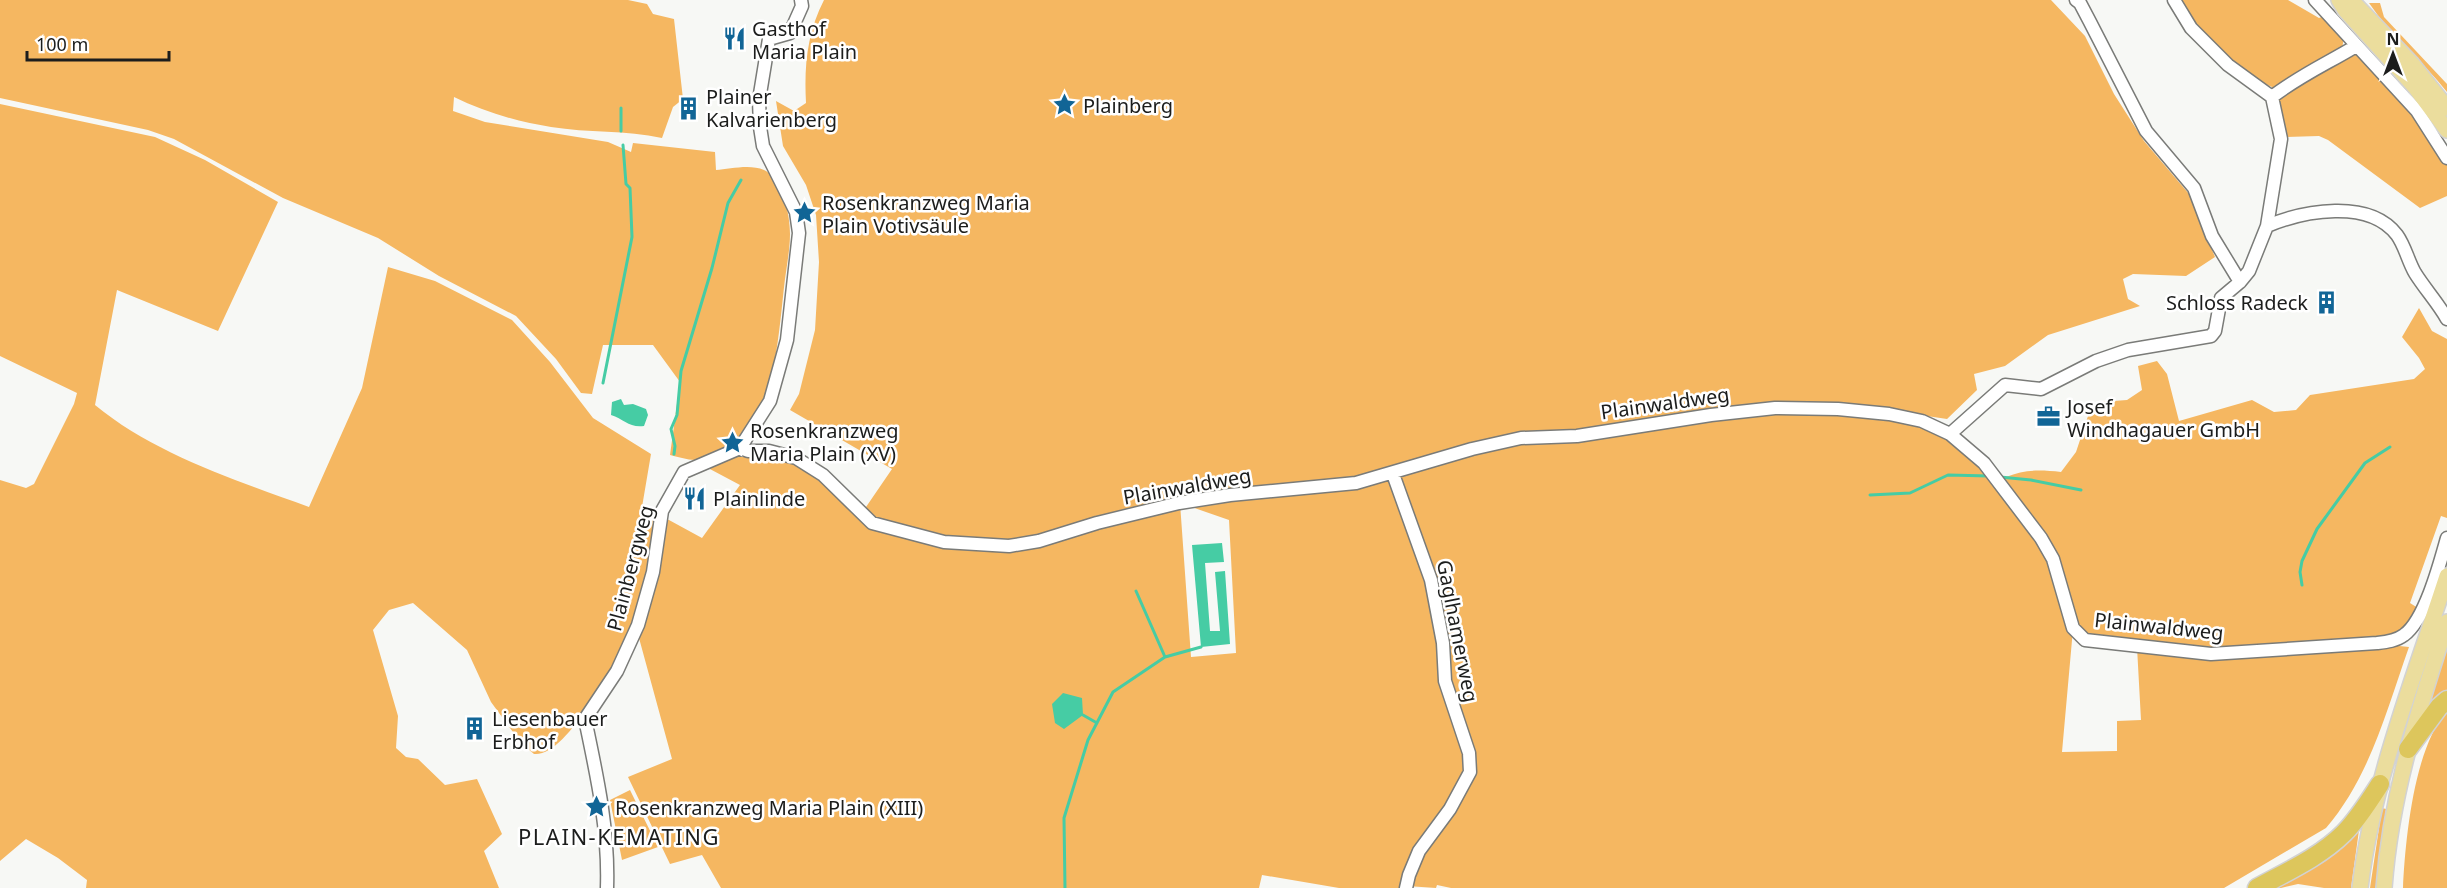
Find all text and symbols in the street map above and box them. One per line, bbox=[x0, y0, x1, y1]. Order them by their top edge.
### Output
place label: Gasthof Maria Plain bbox=[752, 15, 857, 65]
scale bar bbox=[27, 24, 170, 62]
north arrow bbox=[2363, 24, 2423, 84]
restaurant icon: Gasthof Maria Plain bbox=[721, 26, 747, 52]
text: N bbox=[2386, 28, 2400, 50]
text: 100 m bbox=[36, 32, 88, 56]
place label: Plainer Kalvarienberg bbox=[706, 83, 837, 133]
place icon: Plainberg bbox=[1052, 92, 1078, 118]
place label: Plainberg bbox=[1083, 92, 1173, 119]
building icon: Plainer Kalvarienberg bbox=[675, 95, 701, 121]
place label: Rosenkranzweg Maria Plain Votivsäule bbox=[822, 189, 1030, 239]
place icon: Rosenkranzweg Maria Plain Votivsäule bbox=[791, 200, 817, 226]
place label: Schloss Radeck bbox=[2166, 289, 2308, 316]
building icon: Schloss Radeck bbox=[2313, 289, 2339, 315]
street label: Plainwaldweg bbox=[1599, 381, 1731, 425]
place label: Josef Windhagauer GmbH bbox=[2065, 393, 2260, 443]
office icon: Josef Windhagauer GmbH bbox=[2036, 404, 2062, 430]
place label: Rosenkranzweg Maria Plain (XV) bbox=[750, 417, 899, 467]
place icon: Rosenkranzweg Maria Plain (XV) bbox=[719, 429, 745, 455]
street label: Plainwaldweg bbox=[1121, 461, 1253, 511]
restaurant icon: Plainlinde bbox=[682, 485, 708, 511]
place label: Plainlinde bbox=[713, 485, 805, 512]
street label: Plainbergweg bbox=[600, 502, 660, 634]
street label: Gaglhamerweg bbox=[1431, 558, 1485, 704]
street label: Plainwaldweg bbox=[2093, 606, 2225, 646]
place label: Liesenbauer Erbhof bbox=[492, 705, 608, 755]
building icon: Liesenbauer Erbhof bbox=[461, 716, 487, 742]
place icon: Rosenkranzweg Maria Plain (XIII) bbox=[584, 794, 610, 820]
place label: Rosenkranzweg Maria Plain (XIII) bbox=[615, 794, 923, 821]
district label: PLAIN-KEMATING bbox=[518, 821, 720, 851]

